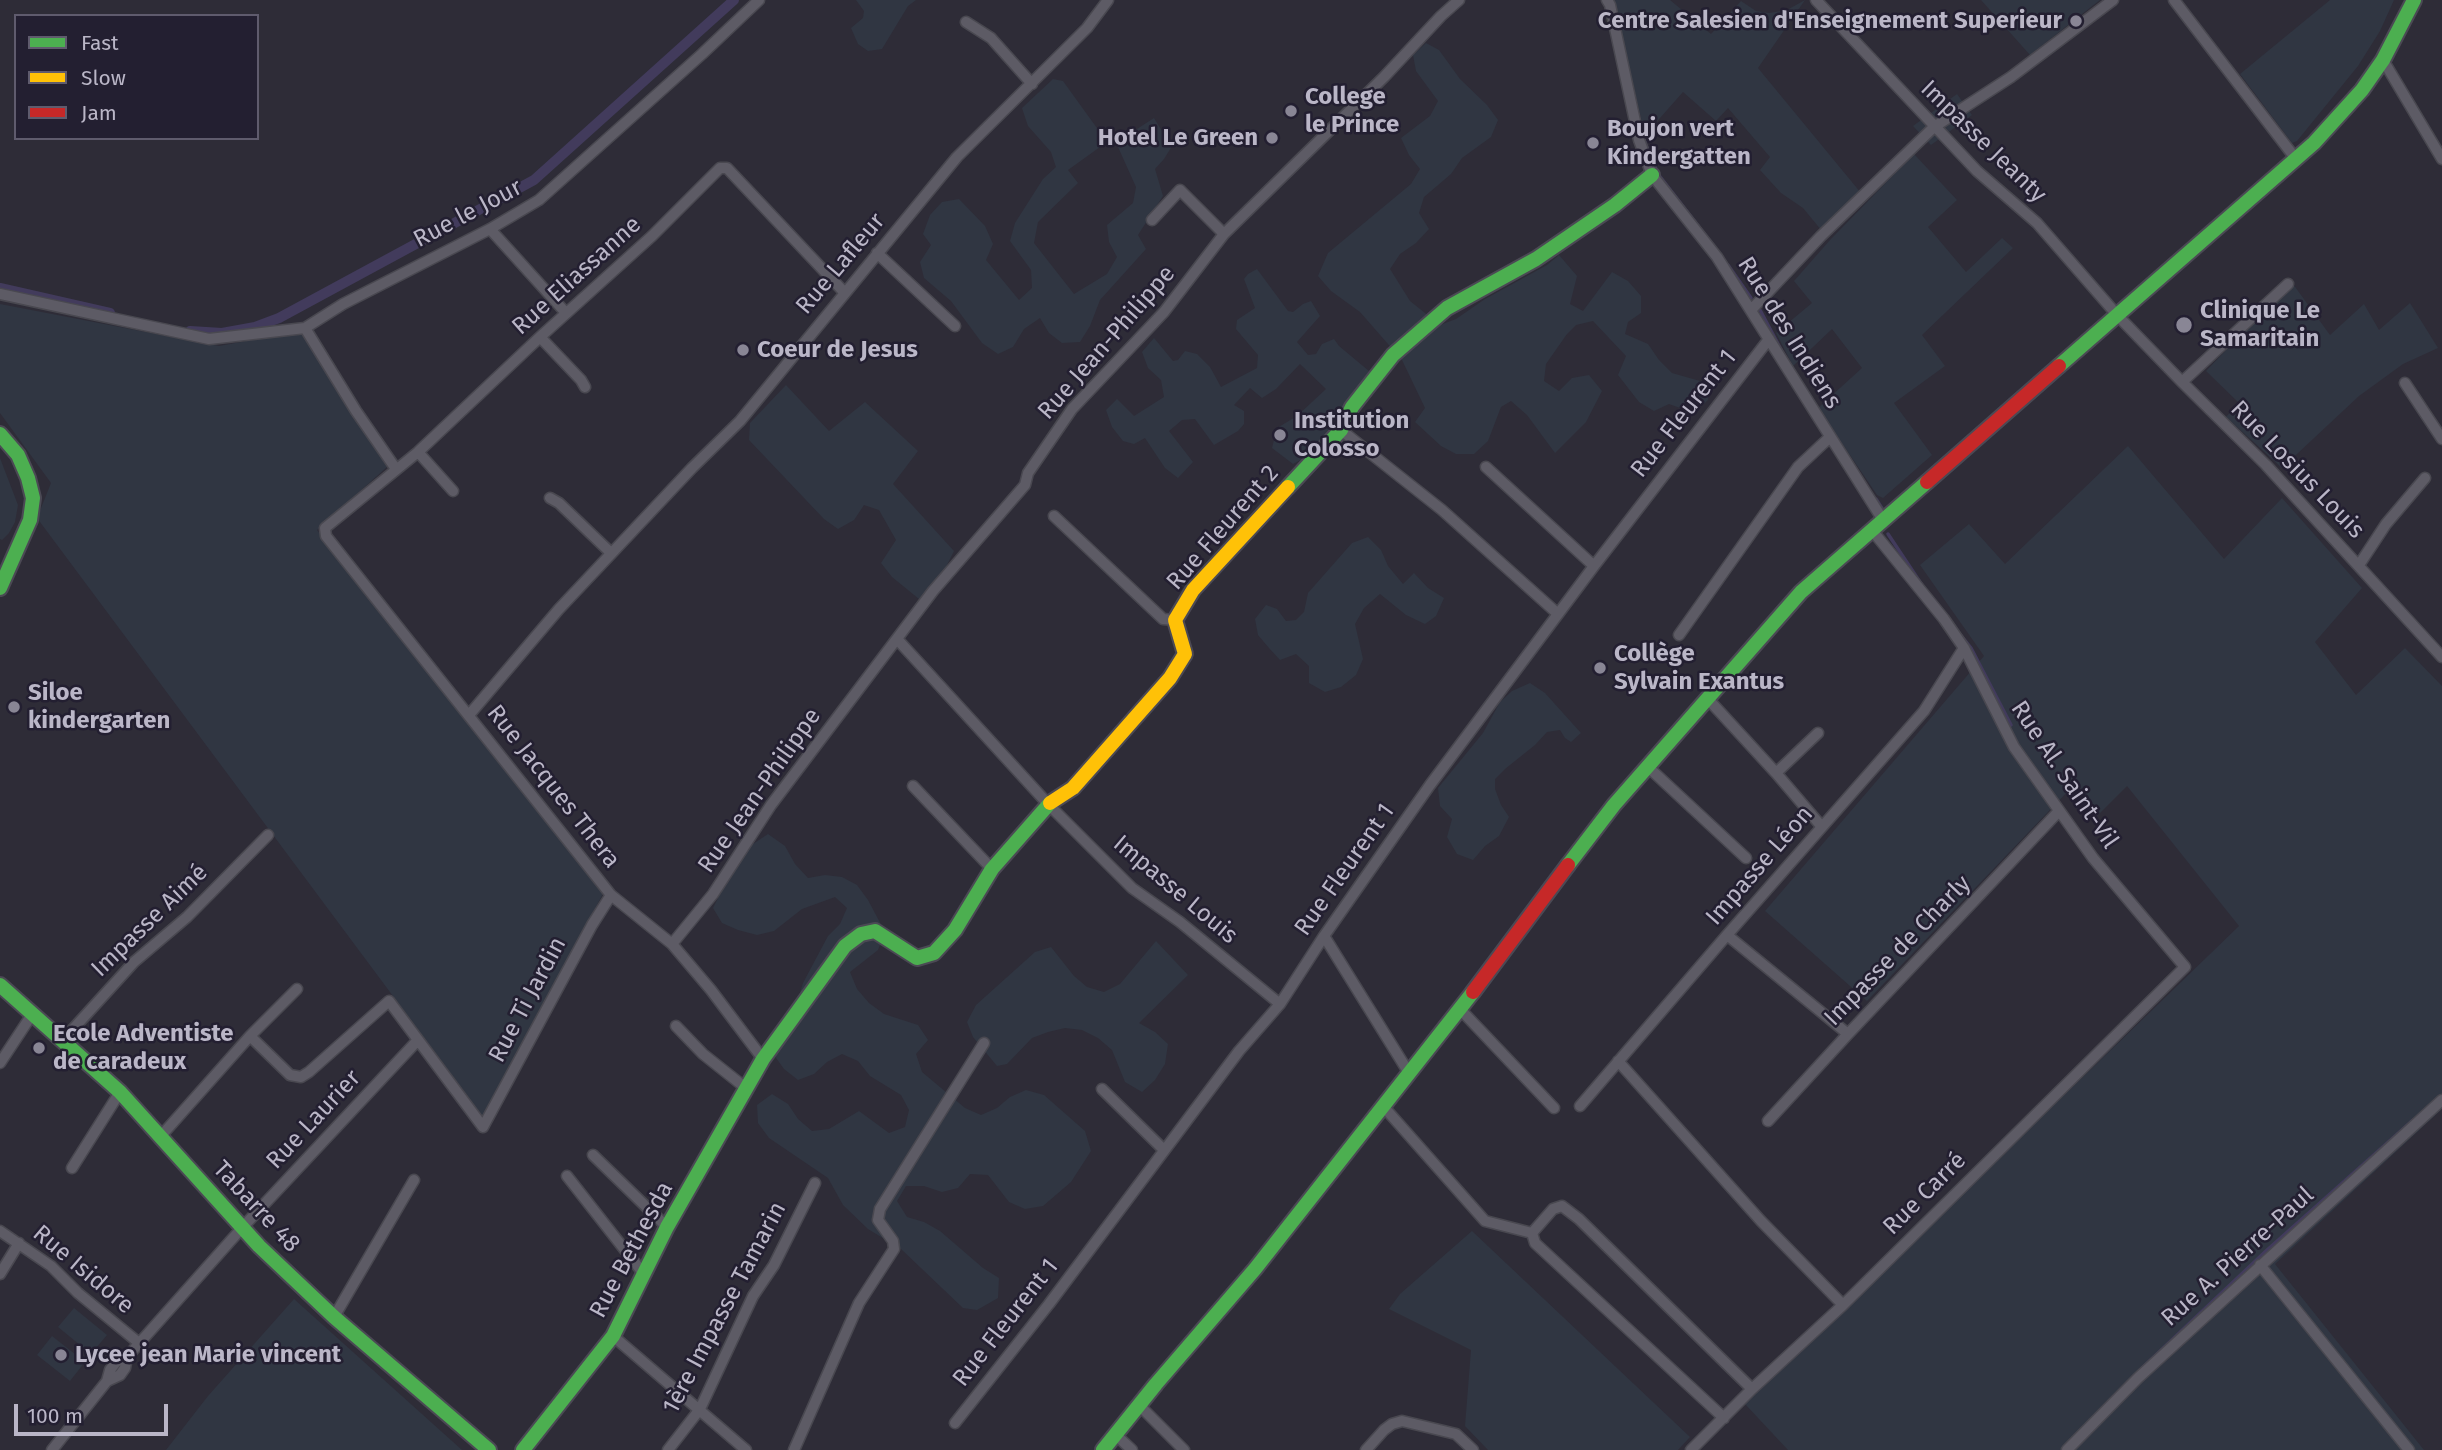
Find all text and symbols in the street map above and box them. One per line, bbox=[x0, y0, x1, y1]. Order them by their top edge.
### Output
place label: Centre Salesien d'Enseignement Superieur bbox=[1598, 7, 2062, 35]
marker: Centre Salesien d'Enseignement Superieur bbox=[2068, 13, 2084, 29]
legend bbox=[14, 14, 259, 140]
text: Fast bbox=[81, 30, 119, 56]
text: Slow bbox=[81, 65, 126, 91]
street label: Impasse Jeanty bbox=[1914, 75, 2052, 209]
place label: College le Prince bbox=[1305, 83, 1399, 139]
text: Jam bbox=[81, 100, 117, 126]
marker: College le Prince bbox=[1283, 103, 1299, 119]
place label: Boujon vert Kindergatten bbox=[1607, 115, 1751, 171]
place label: Hotel Le Green bbox=[1098, 124, 1258, 152]
marker: Hotel Le Green bbox=[1264, 130, 1280, 146]
marker: Boujon vert Kindergatten bbox=[1585, 135, 1601, 151]
street label: Rue le Jour bbox=[409, 173, 527, 255]
street label: Rue Lafleur bbox=[790, 208, 892, 320]
street label: Rue Eliassanne bbox=[507, 211, 647, 341]
street label: Rue des Indiens bbox=[1731, 252, 1847, 414]
street label: Rue Jean-Philippe bbox=[1032, 260, 1182, 426]
place label: Clinique Le Samaritain bbox=[2200, 297, 2320, 353]
marker: Clinique Le Samaritain bbox=[2174, 315, 2194, 335]
place label: Coeur de Jesus bbox=[757, 336, 918, 364]
marker: Coeur de Jesus bbox=[735, 342, 751, 358]
street label: Rue Fleurent 1 bbox=[1625, 344, 1743, 484]
street label: Rue Losius Louis bbox=[2224, 395, 2370, 545]
place label: Institution Colosso bbox=[1294, 407, 1409, 463]
marker: Institution Colosso bbox=[1272, 427, 1288, 443]
street label: Rue Fleurent 2 bbox=[1161, 460, 1285, 596]
place label: Collège Sylvain Exantus bbox=[1614, 640, 1784, 696]
marker: Collège Sylvain Exantus bbox=[1592, 660, 1608, 676]
place label: Siloe kindergarten bbox=[28, 679, 170, 735]
street label: Rue Al. Saint-Vil bbox=[2004, 696, 2124, 854]
marker: Siloe kindergarten bbox=[6, 699, 22, 715]
street label: Rue Jacques Thera bbox=[480, 700, 626, 874]
street label: Rue Jean-Philippe bbox=[692, 703, 828, 879]
street label: Rue Fleurent 1 bbox=[1289, 798, 1401, 942]
street label: Impasse Léon bbox=[1700, 800, 1820, 932]
street label: Impasse Louis bbox=[1107, 830, 1243, 950]
street label: Impasse Aimé bbox=[86, 858, 214, 984]
street label: Impasse de Charly bbox=[1819, 870, 1977, 1032]
street label: Rue Ti Jardin bbox=[483, 933, 573, 1067]
place label: Ecole Adventiste de caradeux bbox=[53, 1020, 234, 1076]
marker: Ecole Adventiste de caradeux bbox=[31, 1040, 47, 1056]
street label: Rue Laurier bbox=[261, 1064, 367, 1176]
street label: Rue Carré bbox=[1878, 1147, 1972, 1241]
street label: Tabarre 48 bbox=[206, 1155, 306, 1259]
street label: Rue Bethesda bbox=[584, 1177, 680, 1323]
street label: Rue A. Pierre-Paul bbox=[2156, 1181, 2320, 1333]
street label: 1ère Impasse Tamarin bbox=[657, 1197, 793, 1419]
street label: Rue Isidore bbox=[27, 1219, 139, 1321]
street label: Rue Fleurent 1 bbox=[947, 1253, 1065, 1393]
place label: Lycee jean Marie vincent bbox=[75, 1341, 341, 1369]
marker: Lycee jean Marie vincent bbox=[53, 1347, 69, 1363]
scale bar bbox=[18, 1390, 172, 1434]
text: 100 m bbox=[27, 1403, 83, 1429]

